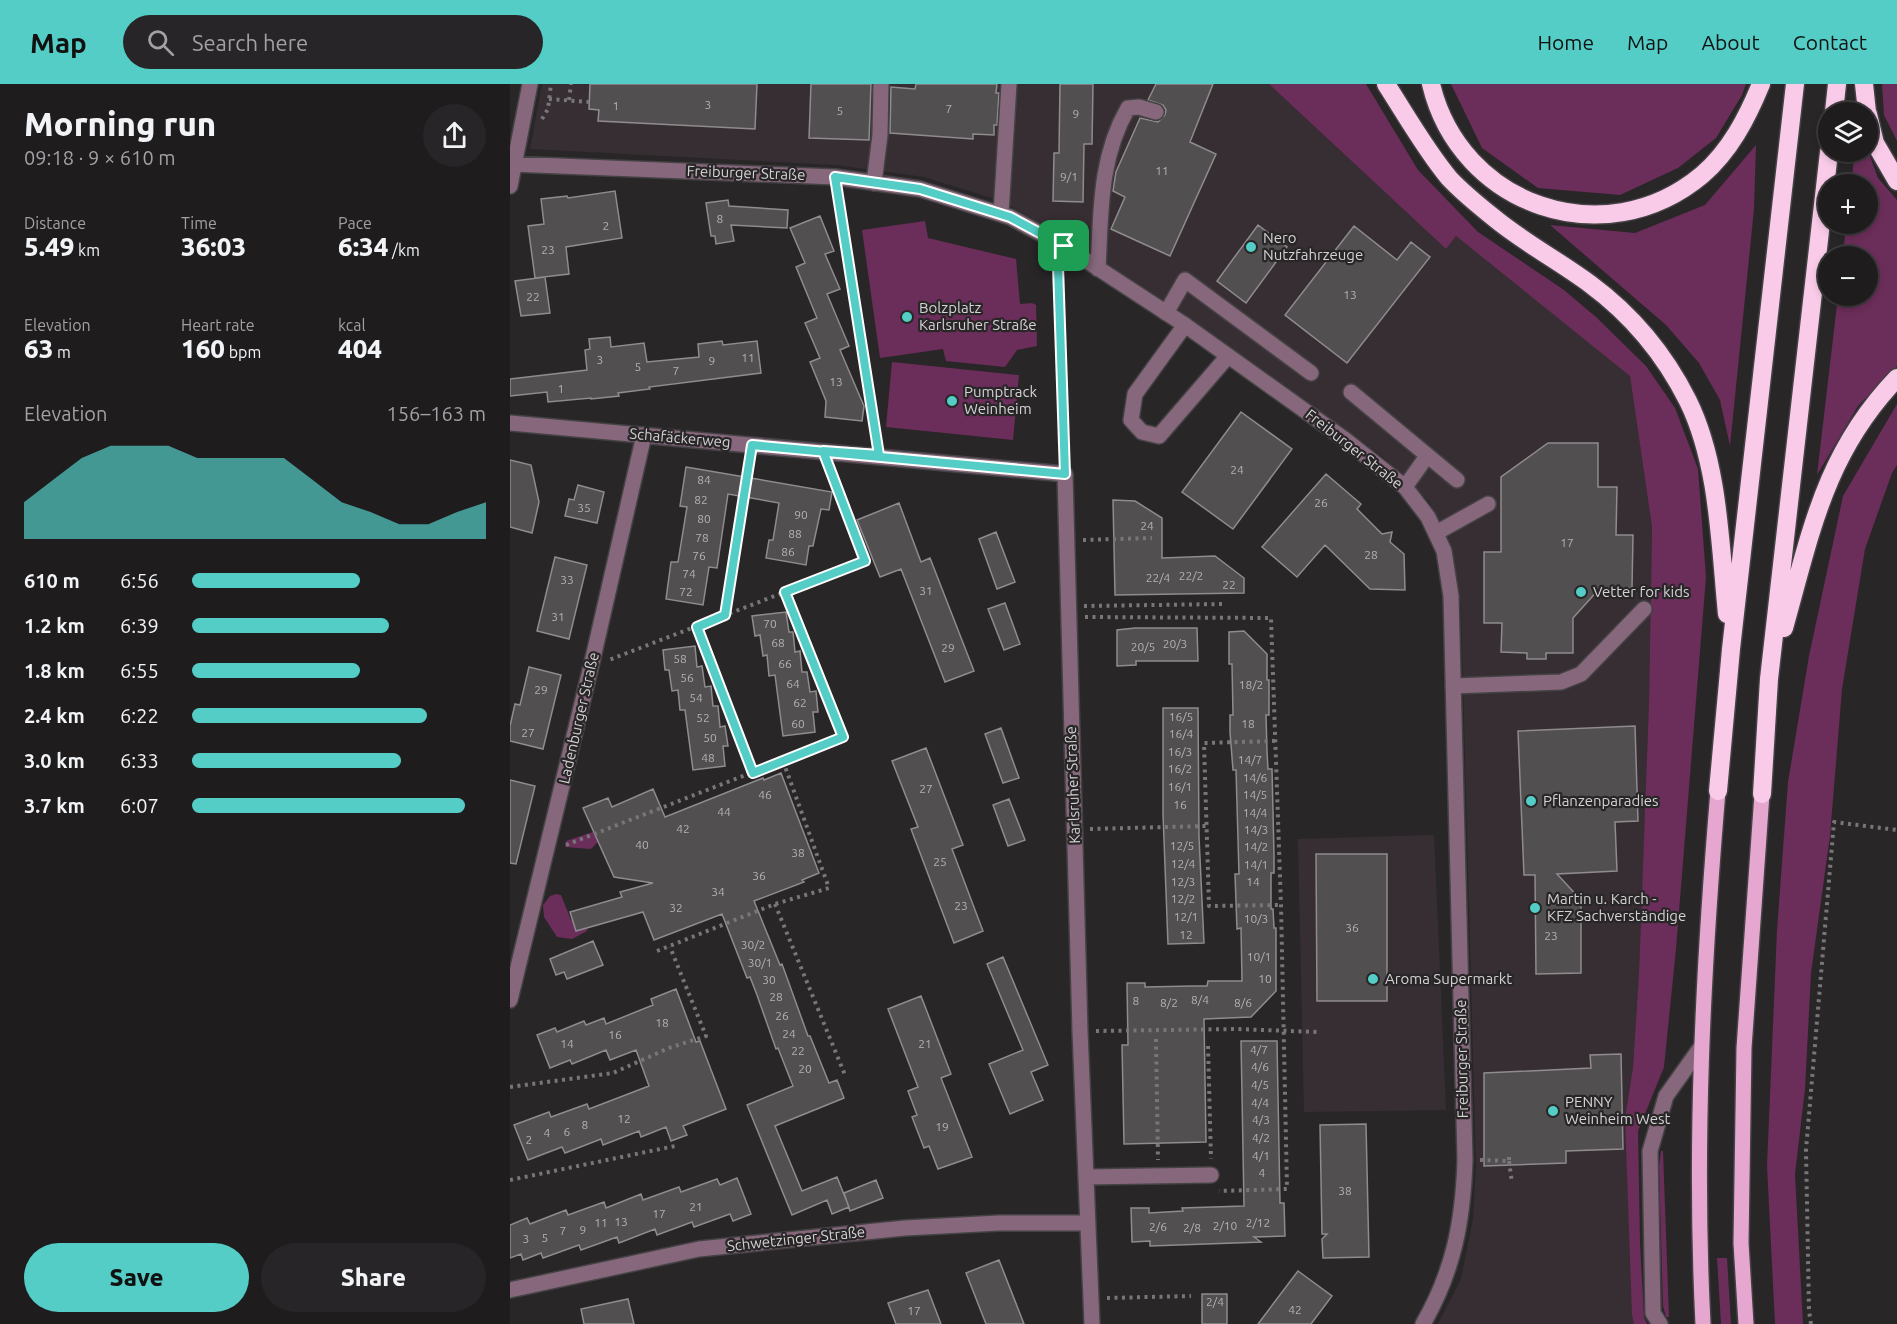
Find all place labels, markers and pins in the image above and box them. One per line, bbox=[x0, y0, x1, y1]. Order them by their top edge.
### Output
pin bbox=[1038, 220, 1089, 271]
place label: Nero Nutzfahrzeuge bbox=[1263, 229, 1363, 263]
marker: Nero Nutzfahrzeuge bbox=[1244, 240, 1258, 254]
place label: Bolzplatz Karlsruher Straße bbox=[919, 299, 1037, 333]
marker: Bolzplatz Karlsruher Straße bbox=[900, 310, 914, 324]
place label: Pumptrack Weinheim bbox=[964, 383, 1038, 417]
marker: Pumptrack Weinheim bbox=[945, 394, 959, 408]
place label: Vetter for kids bbox=[1593, 583, 1690, 600]
marker: Vetter for kids bbox=[1574, 585, 1588, 599]
place label: Pflanzenparadies bbox=[1543, 792, 1659, 809]
marker: Pflanzenparadies bbox=[1524, 794, 1538, 808]
place label: Martin u. Karch - KFZ Sachverständige bbox=[1547, 890, 1686, 924]
marker: Martin u. Karch - KFZ Sachverständige bbox=[1528, 901, 1542, 915]
place label: Aroma Supermarkt bbox=[1385, 970, 1512, 987]
marker: Aroma Supermarkt bbox=[1366, 972, 1380, 986]
place label: PENNY Weinheim West bbox=[1565, 1093, 1670, 1127]
marker: PENNY Weinheim West bbox=[1546, 1104, 1560, 1118]

